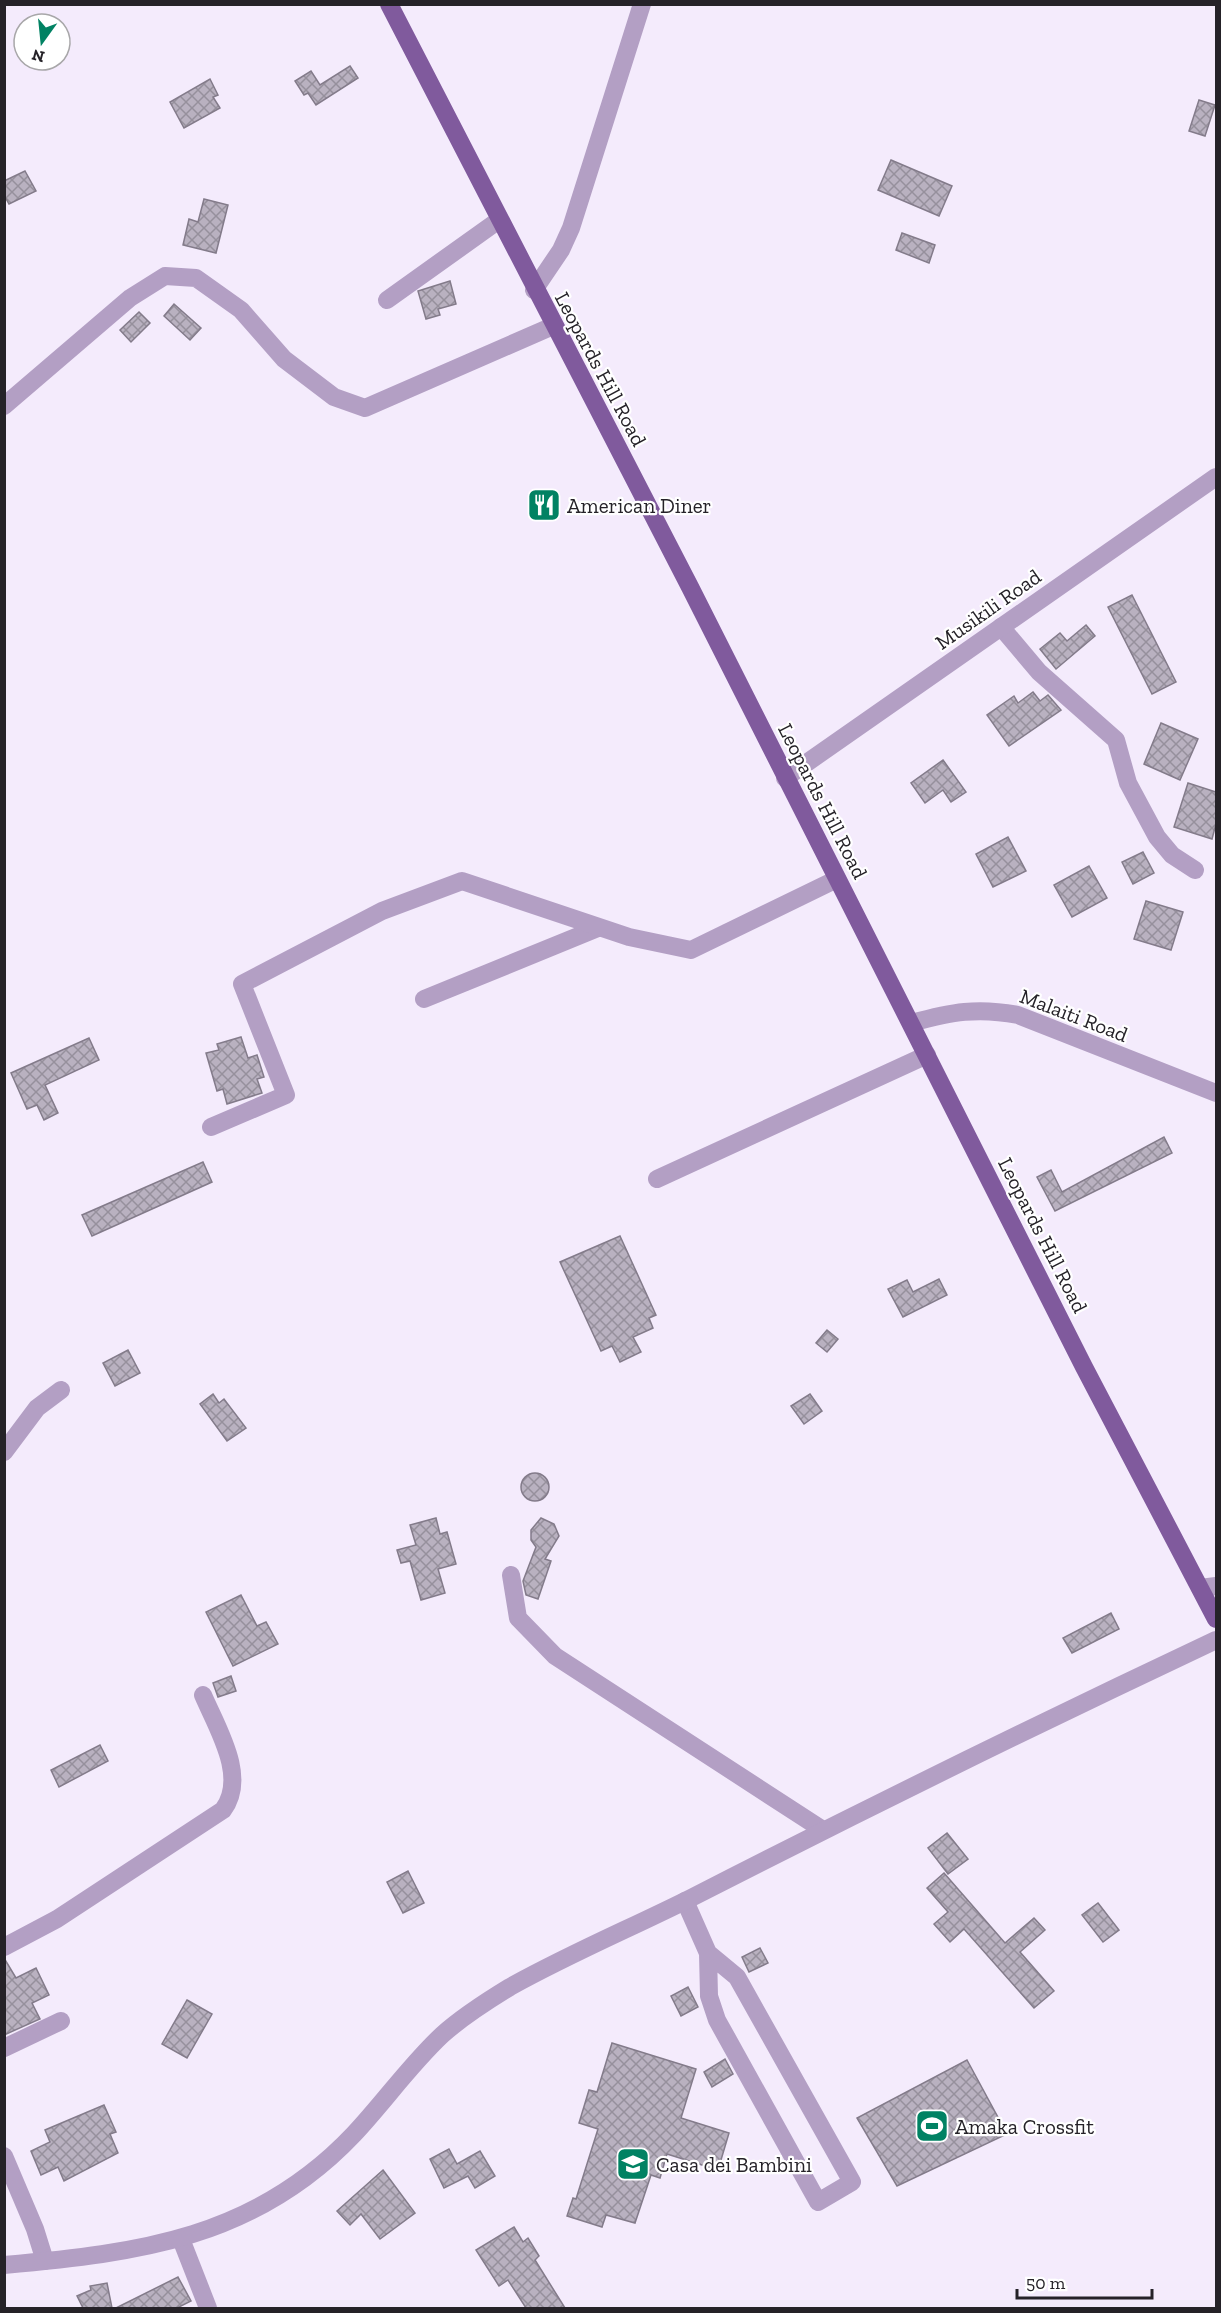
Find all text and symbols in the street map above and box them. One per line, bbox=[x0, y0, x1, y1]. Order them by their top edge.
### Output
north arrow bbox=[12, 12, 72, 72]
text: N bbox=[30, 45, 47, 67]
street label: Leopards Hill Road bbox=[550, 288, 652, 451]
restaurant icon: American Diner bbox=[526, 487, 562, 523]
place label: American Diner bbox=[567, 493, 711, 518]
street label: Musikili Road bbox=[930, 563, 1046, 655]
street label: Leopards Hill Road bbox=[773, 719, 873, 883]
street label: Malaiti Road bbox=[1016, 983, 1132, 1047]
street label: Leopards Hill Road bbox=[993, 1153, 1093, 1317]
sports icon: Amaka Crossfit bbox=[914, 2108, 950, 2144]
place label: Amaka Crossfit bbox=[955, 2114, 1094, 2139]
school or university icon: Casa dei Bambini bbox=[615, 2146, 651, 2182]
place label: Casa dei Bambini bbox=[656, 2152, 812, 2177]
scale bar bbox=[1017, 2262, 1152, 2300]
text: 50 m bbox=[1026, 2272, 1066, 2294]

